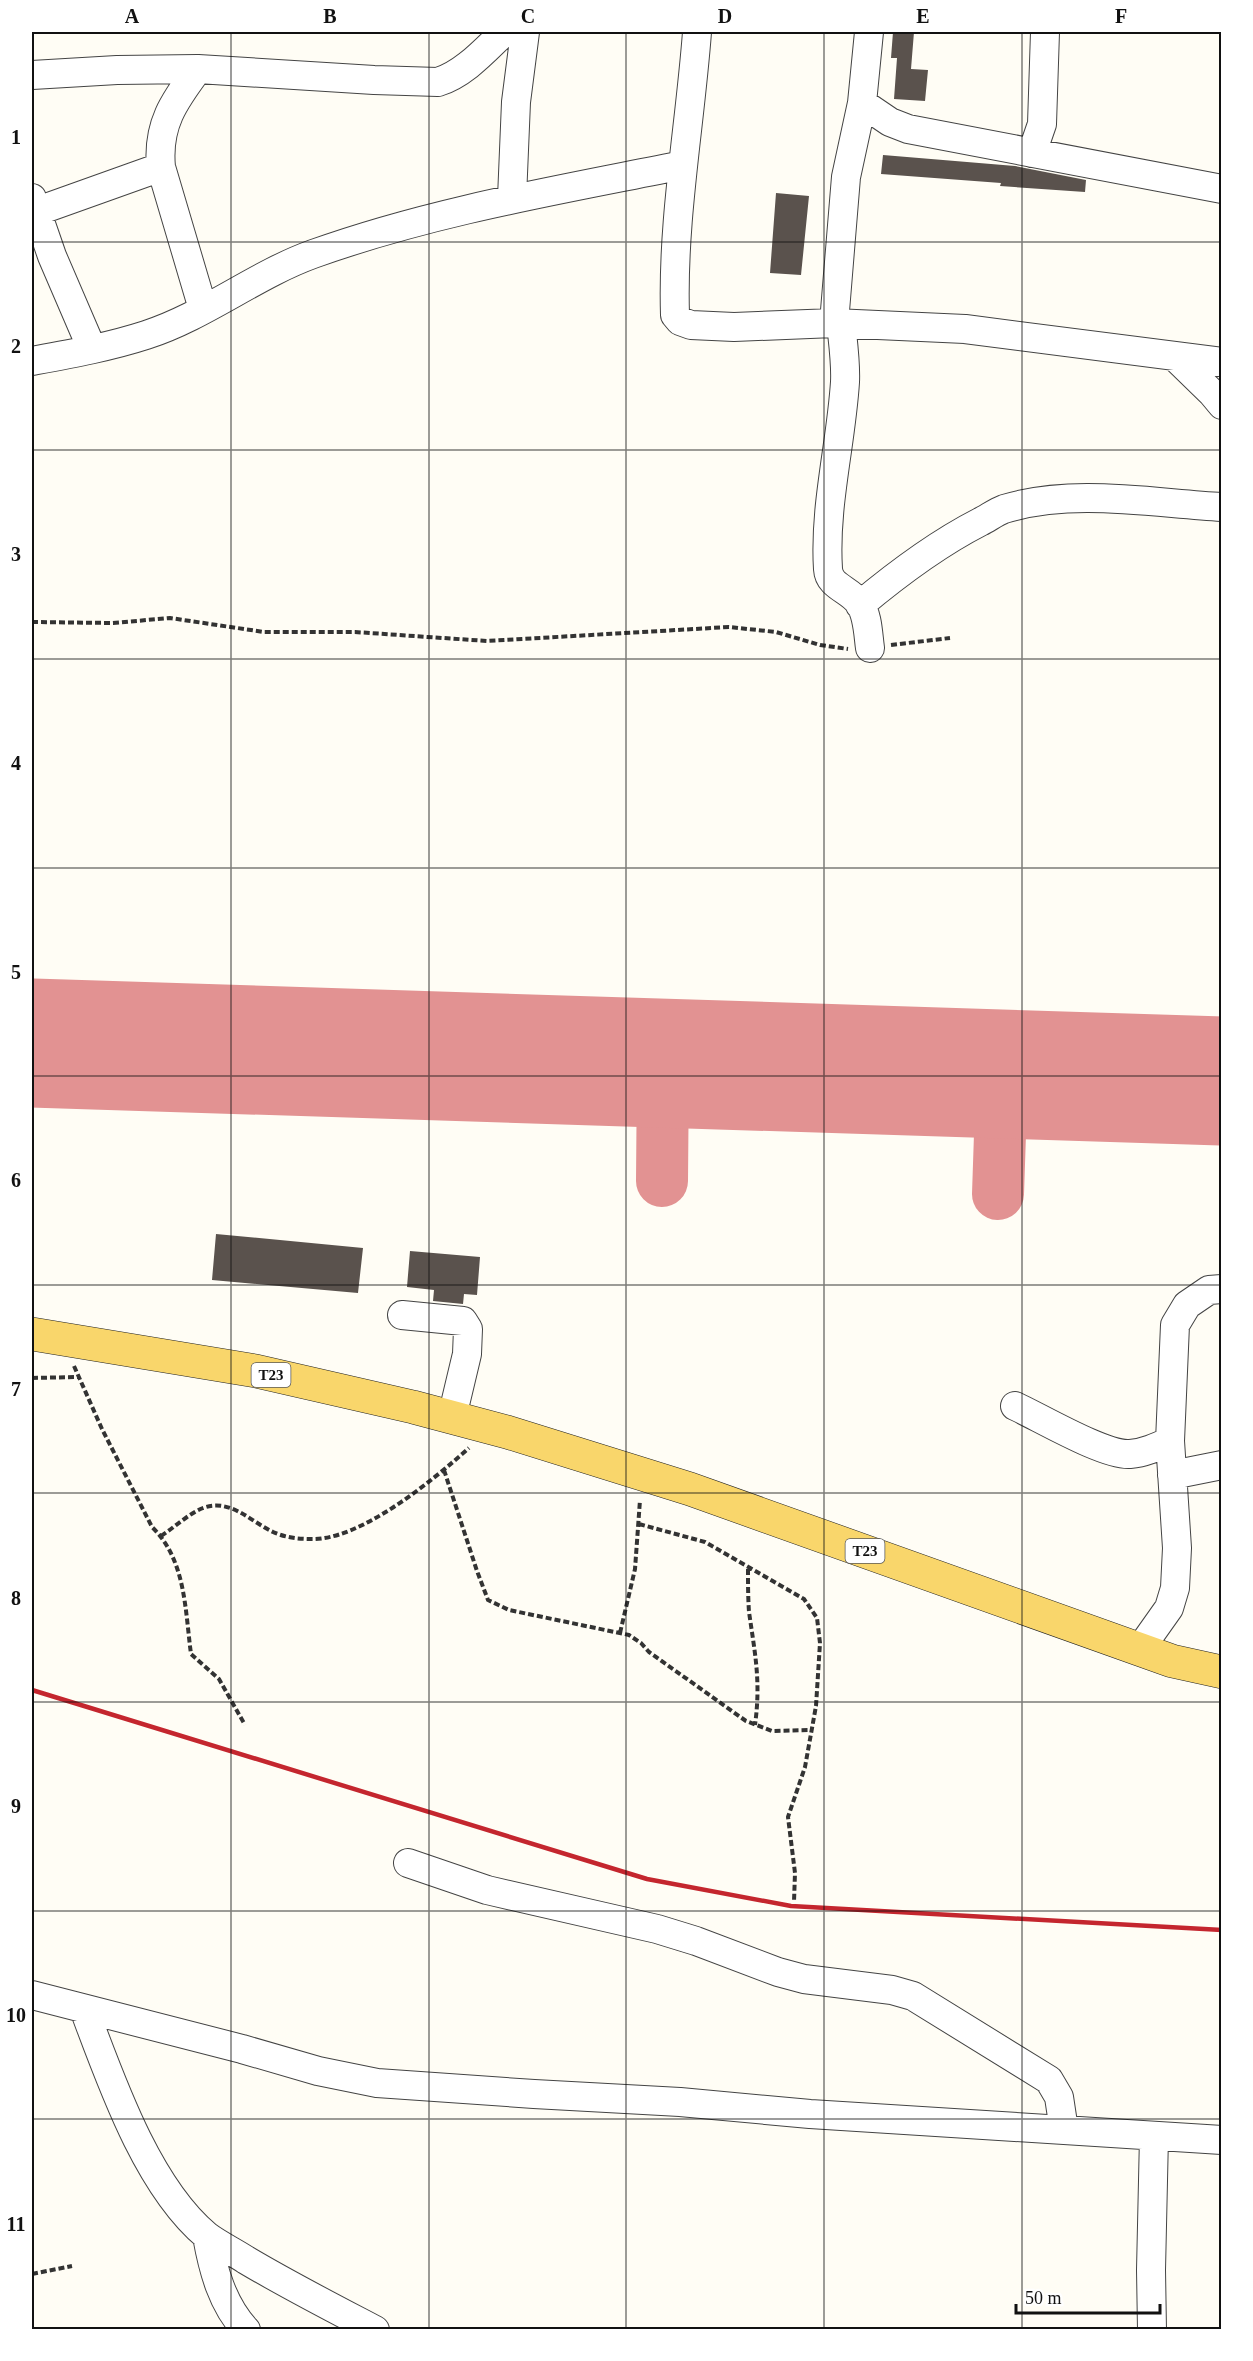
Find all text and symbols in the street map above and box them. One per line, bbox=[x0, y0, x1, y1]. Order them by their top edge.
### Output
text: A bbox=[125, 5, 140, 27]
text: B bbox=[323, 5, 337, 27]
text: C bbox=[521, 5, 535, 27]
text: D bbox=[718, 5, 732, 27]
text: E bbox=[916, 5, 930, 27]
text: F bbox=[1115, 5, 1127, 27]
text: 1 bbox=[11, 126, 21, 148]
text: 2 bbox=[11, 335, 21, 357]
text: 3 bbox=[11, 543, 21, 565]
text: 4 bbox=[11, 752, 21, 774]
text: 5 bbox=[11, 961, 21, 983]
text: 6 bbox=[11, 1169, 21, 1191]
road number: T23 bbox=[252, 1363, 290, 1387]
text: 7 bbox=[11, 1378, 21, 1400]
road number: T23 bbox=[846, 1539, 884, 1563]
text: 8 bbox=[11, 1587, 21, 1609]
text: 9 bbox=[11, 1795, 21, 1817]
text: 10 bbox=[6, 2004, 26, 2026]
text: 11 bbox=[7, 2213, 25, 2235]
scale bar bbox=[1016, 2277, 1160, 2315]
text: 50 m bbox=[1025, 2288, 1062, 2308]

